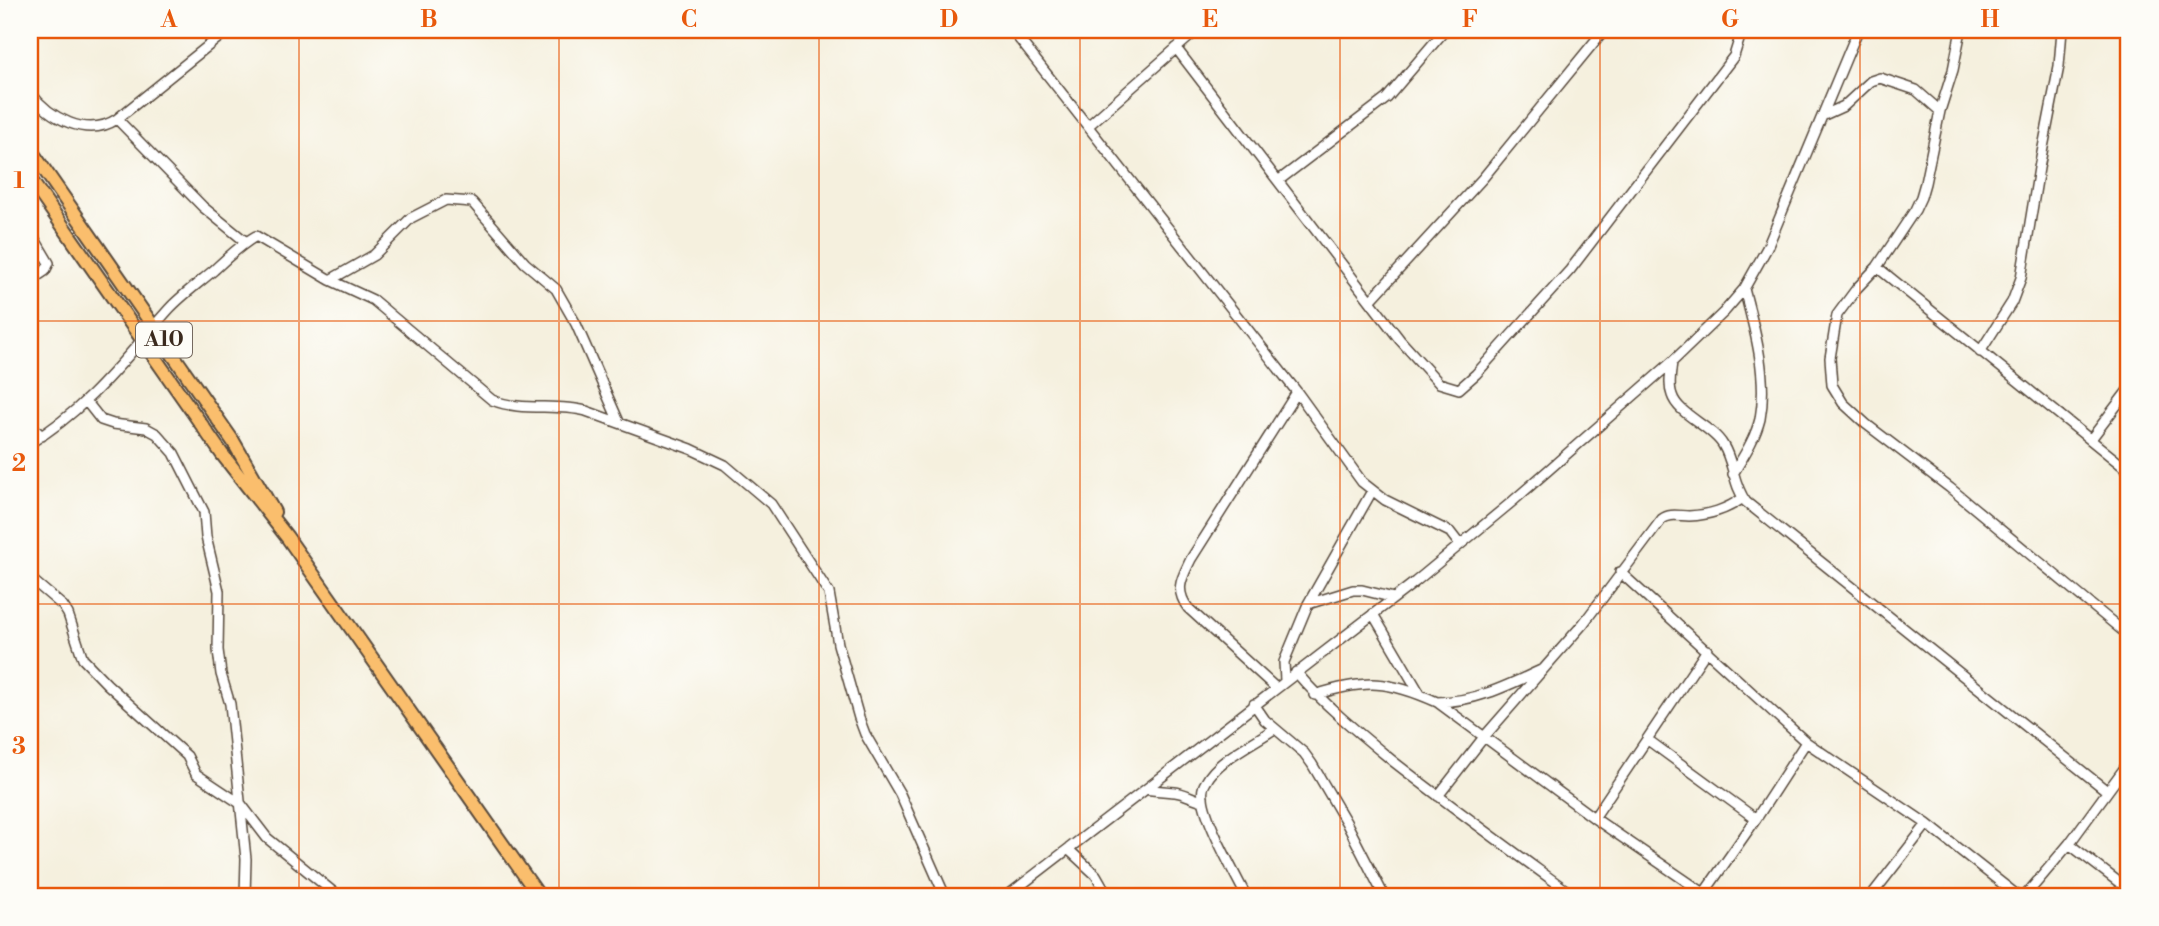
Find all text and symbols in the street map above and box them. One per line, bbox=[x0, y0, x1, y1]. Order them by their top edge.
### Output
text: A bbox=[160, 6, 178, 34]
text: B bbox=[420, 6, 438, 34]
text: C bbox=[681, 6, 697, 34]
text: D bbox=[940, 6, 958, 34]
text: E bbox=[1202, 6, 1218, 34]
text: F bbox=[1462, 6, 1478, 34]
text: G bbox=[1721, 6, 1739, 34]
text: H bbox=[1981, 6, 2000, 34]
text: 1 bbox=[13, 167, 25, 195]
road number: A10 bbox=[136, 322, 192, 358]
text: 2 bbox=[12, 450, 26, 478]
text: 3 bbox=[12, 733, 26, 761]

